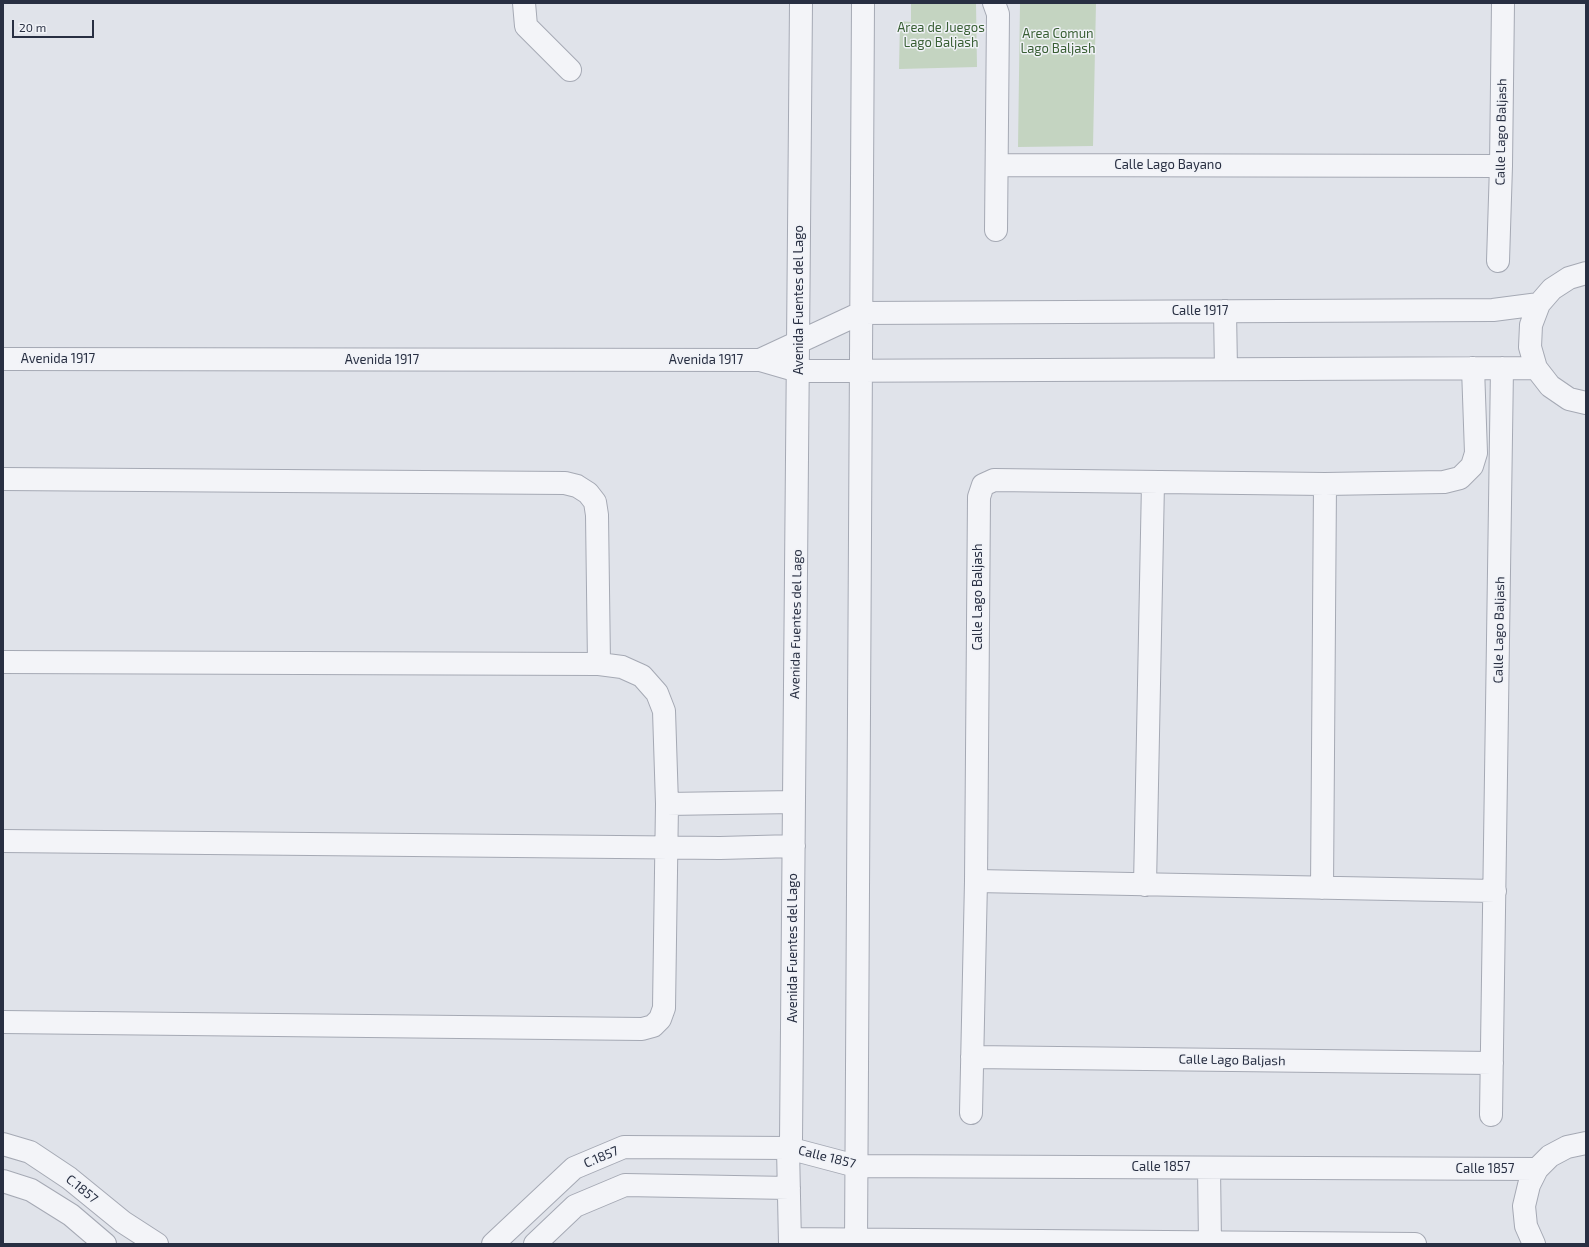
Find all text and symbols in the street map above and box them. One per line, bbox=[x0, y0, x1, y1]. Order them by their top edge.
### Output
scale bar bbox=[14, 12, 96, 38]
text: 20 m bbox=[19, 20, 46, 34]
park label: Area de Juegos Lago Baljash bbox=[897, 20, 985, 51]
park label: Area Comun Lago Baljash bbox=[1021, 26, 1095, 57]
street label: Calle Lago Baljash bbox=[1492, 78, 1510, 186]
street label: Calle Lago Bayano bbox=[1114, 157, 1222, 173]
street label: Avenida Fuentes del Lago bbox=[791, 225, 807, 375]
street label: Calle 1917 bbox=[1172, 303, 1228, 319]
street label: Avenida 1917 bbox=[21, 351, 95, 367]
street label: Avenida 1917 bbox=[345, 352, 419, 368]
street label: Avenida 1917 bbox=[669, 352, 743, 368]
street label: Calle Lago Baljash bbox=[970, 543, 986, 651]
street label: Avenida Fuentes del Lago bbox=[787, 549, 805, 699]
street label: Calle Lago Baljash bbox=[1490, 576, 1508, 684]
street label: Avenida Fuentes del Lago bbox=[785, 873, 801, 1023]
street label: Calle Lago Baljash bbox=[1178, 1051, 1286, 1069]
street label: Calle 1857 bbox=[797, 1142, 857, 1172]
street label: C.1857 bbox=[581, 1143, 621, 1171]
street label: Calle 1857 bbox=[1132, 1159, 1190, 1175]
street label: Calle 1857 bbox=[1456, 1161, 1514, 1177]
street label: C.1857 bbox=[63, 1171, 101, 1207]

